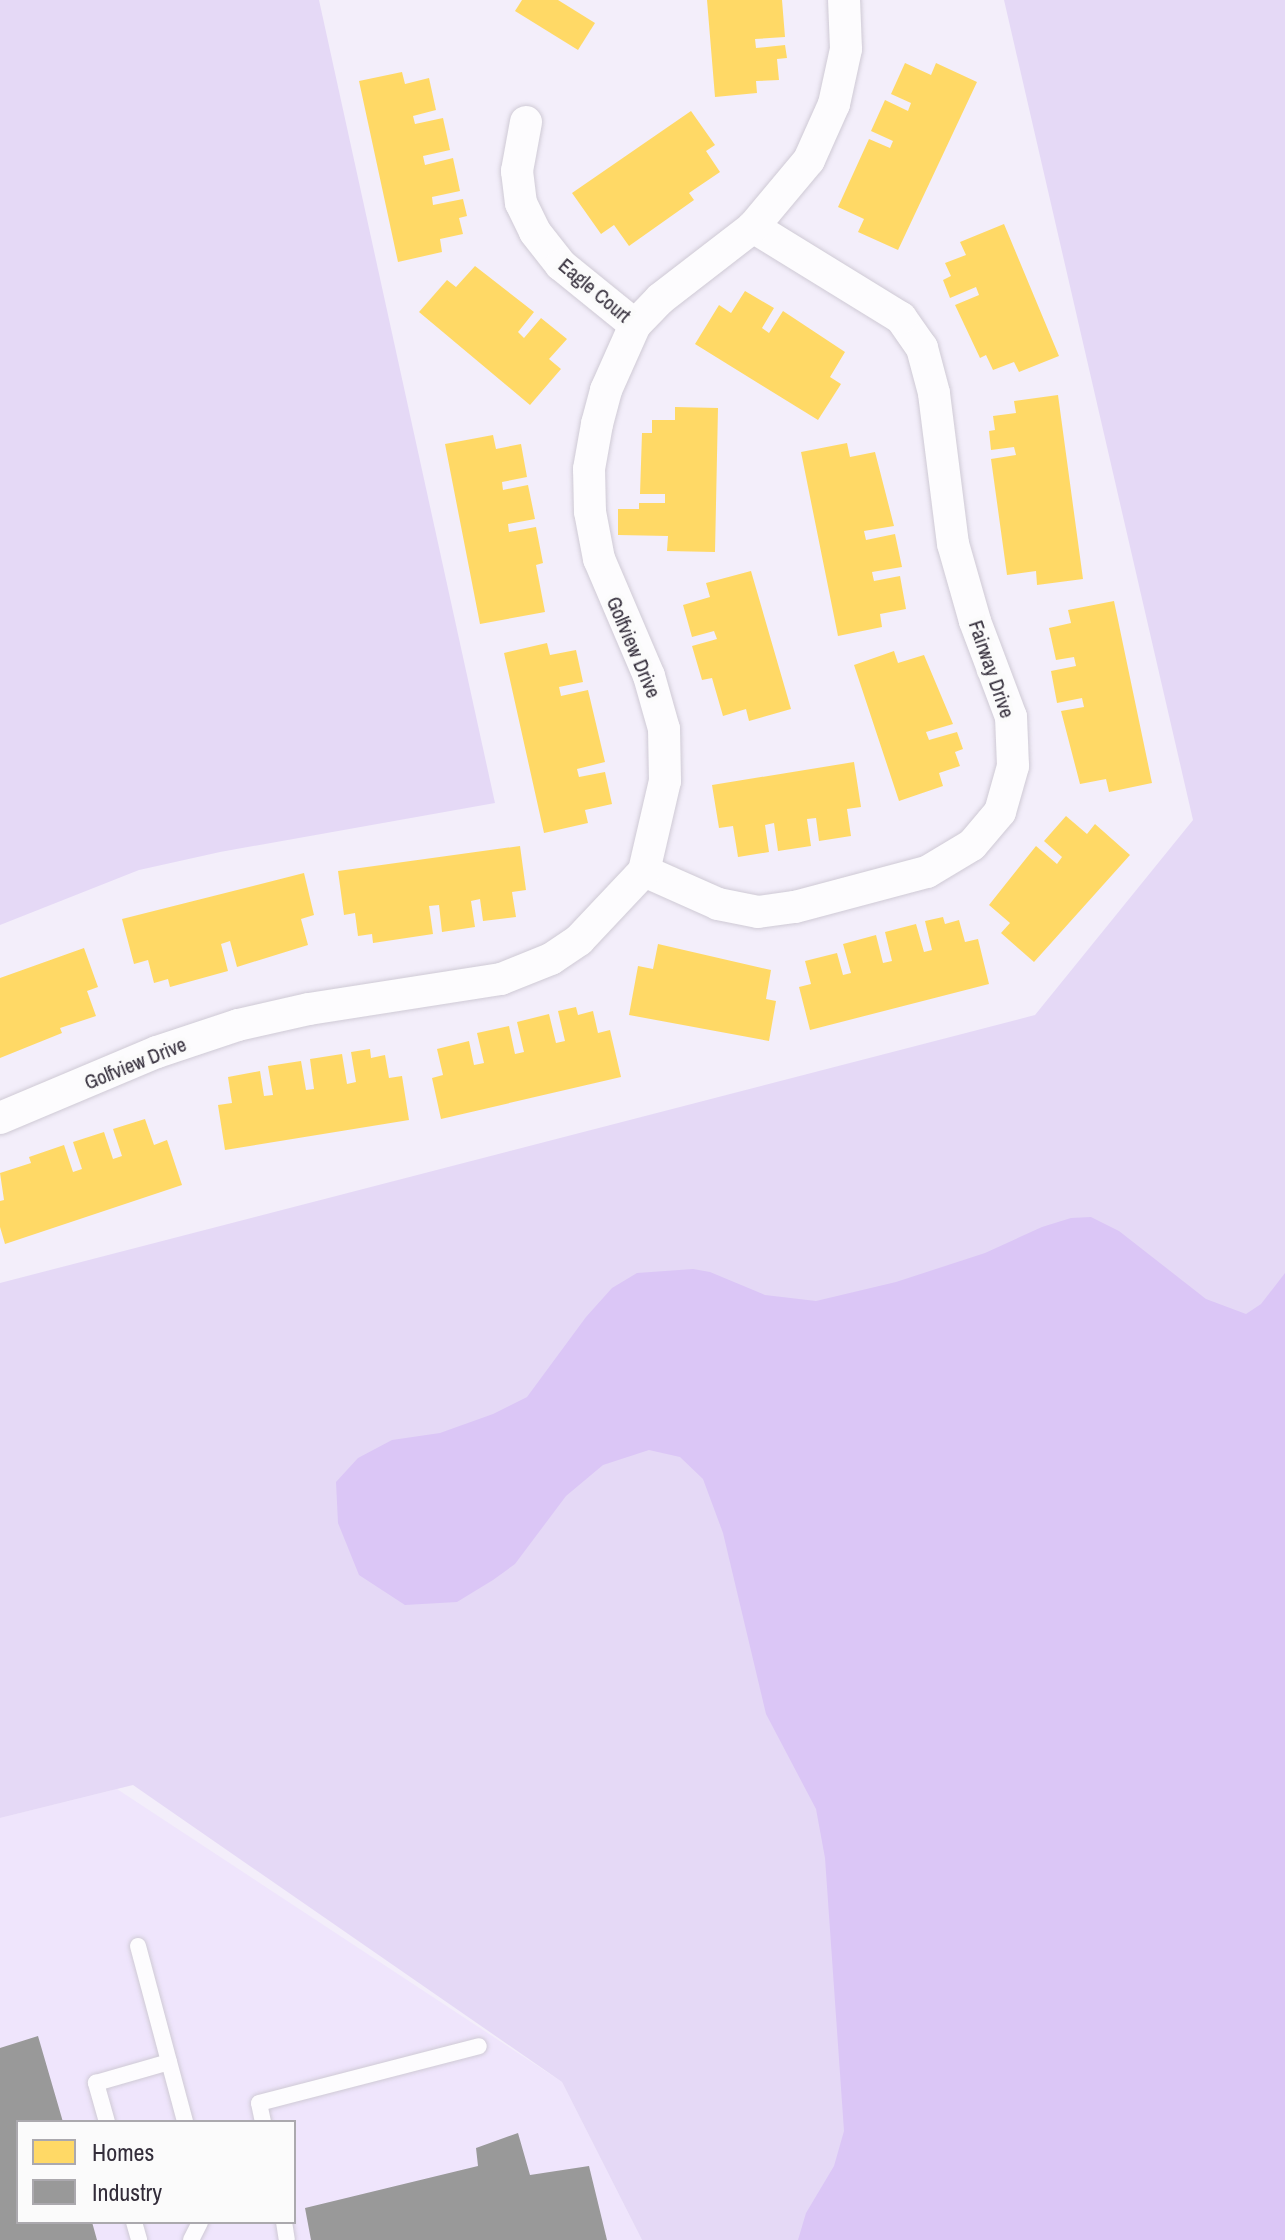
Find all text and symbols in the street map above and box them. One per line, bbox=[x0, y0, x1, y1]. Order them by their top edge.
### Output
street label: Eagle Court bbox=[554, 253, 636, 327]
street label: Golfview Drive bbox=[602, 593, 666, 701]
street label: Fairway Drive bbox=[964, 617, 1020, 721]
street label: Golfview Drive bbox=[81, 1032, 189, 1094]
legend bbox=[16, 2120, 296, 2224]
text: Homes bbox=[92, 2136, 154, 2168]
text: Industry bbox=[92, 2176, 162, 2208]

